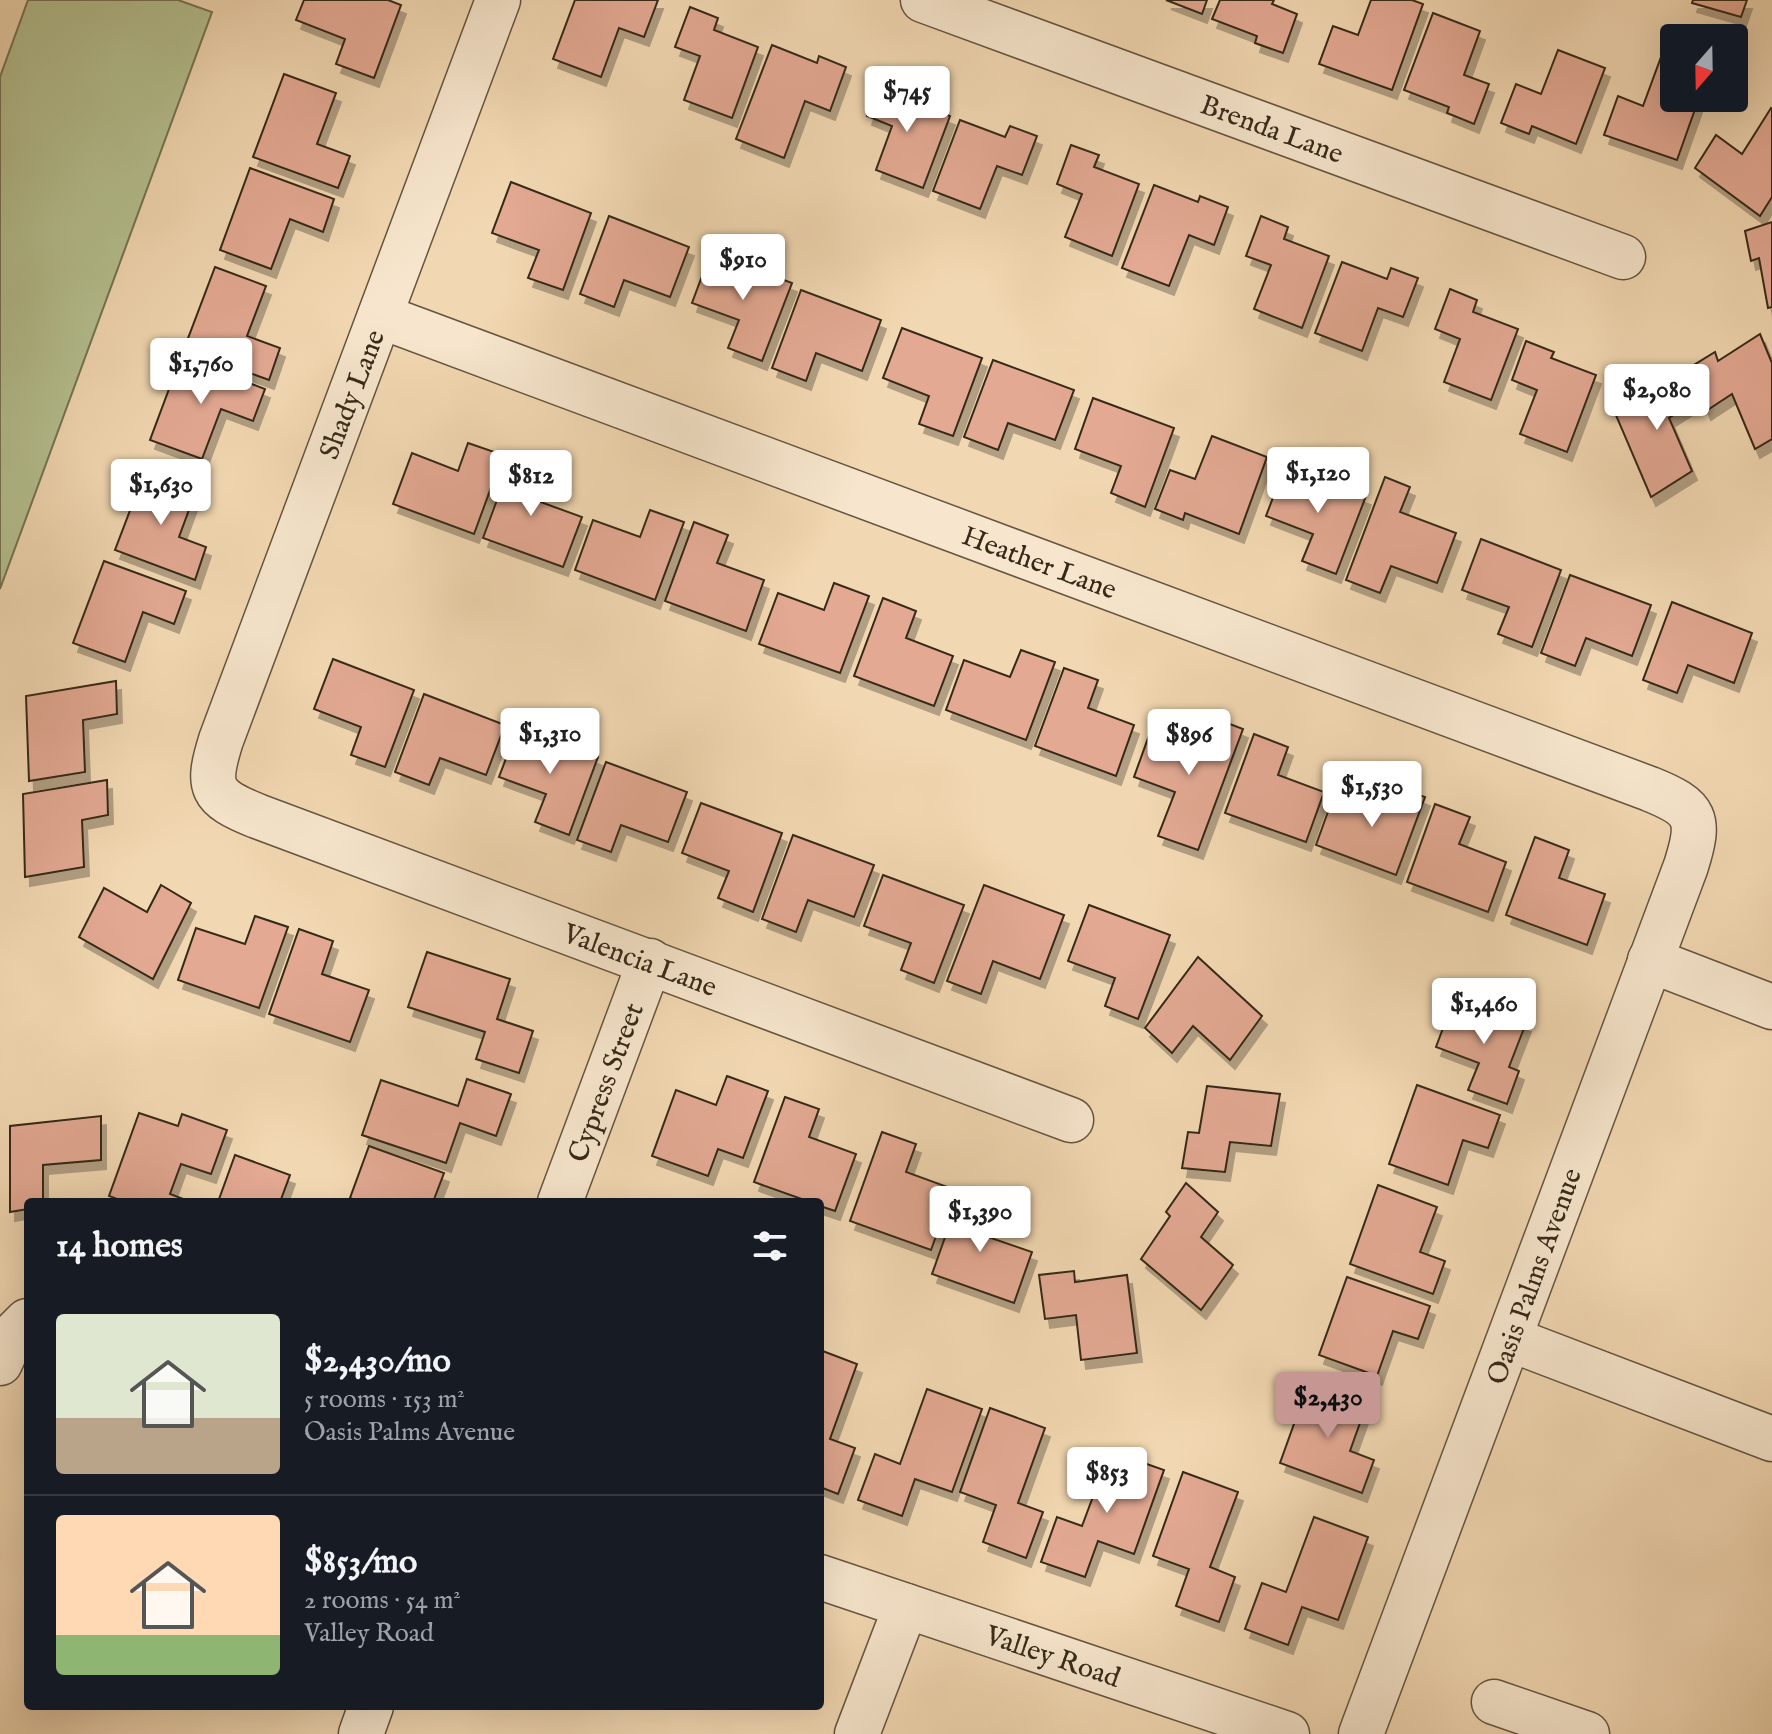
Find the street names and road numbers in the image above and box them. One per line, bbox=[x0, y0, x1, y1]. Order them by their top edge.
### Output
street label: Brenda Lane bbox=[1195, 88, 1348, 173]
street label: Shady Lane bbox=[313, 325, 394, 465]
street label: Heather Lane bbox=[957, 519, 1121, 609]
street label: Valencia Lane bbox=[557, 917, 722, 1006]
street label: Cypress Street bbox=[561, 998, 653, 1168]
street label: Oasis Palms Avenue bbox=[1480, 1164, 1591, 1390]
street label: Valley Road bbox=[980, 1619, 1124, 1697]

